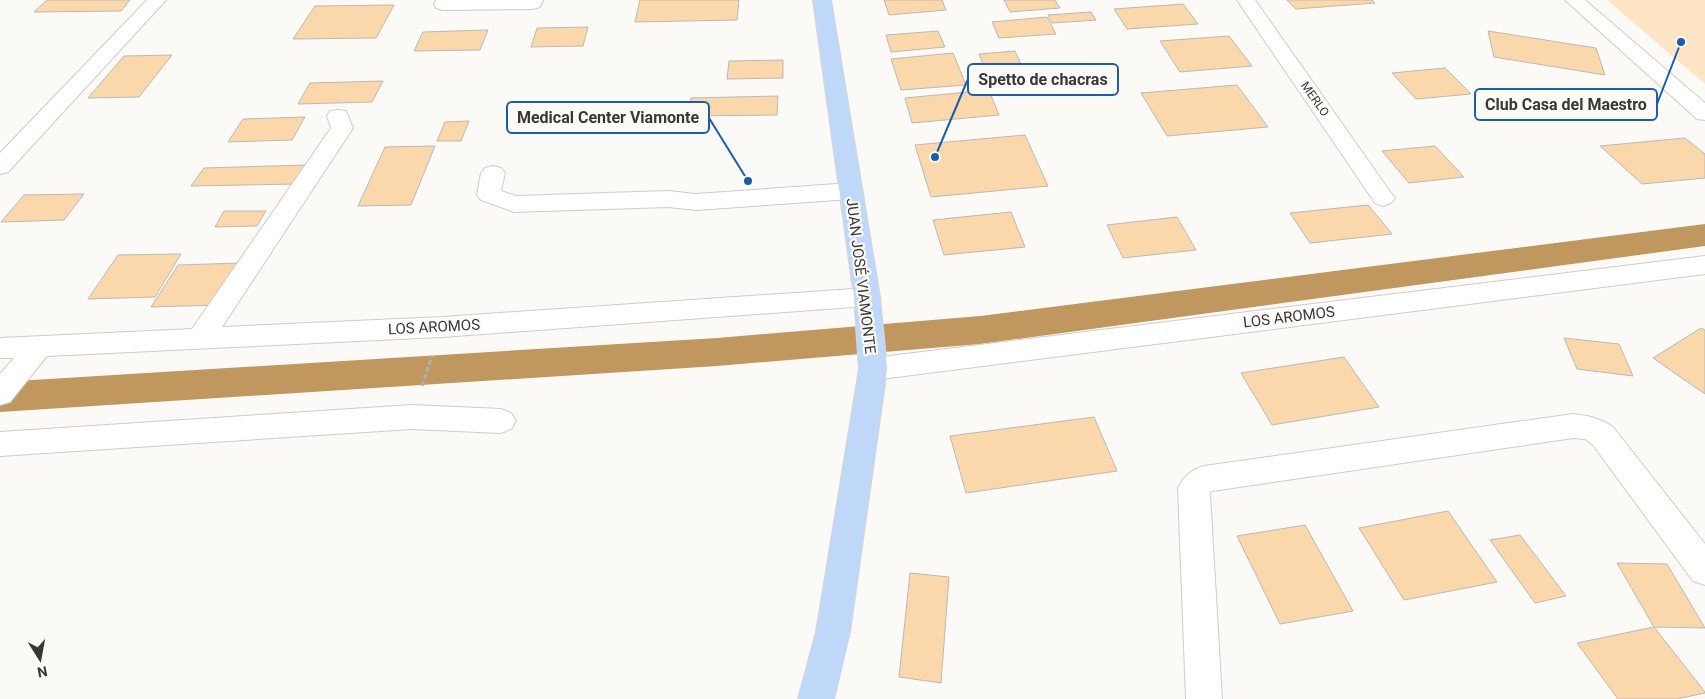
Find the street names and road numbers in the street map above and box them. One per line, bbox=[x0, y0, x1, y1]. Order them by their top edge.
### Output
street label: MERLO bbox=[1298, 79, 1332, 119]
street label: JUAN JOSÉ VIAMONTE bbox=[843, 197, 880, 355]
street label: LOS AROMOS bbox=[1242, 302, 1336, 332]
street label: LOS AROMOS bbox=[387, 316, 481, 338]

